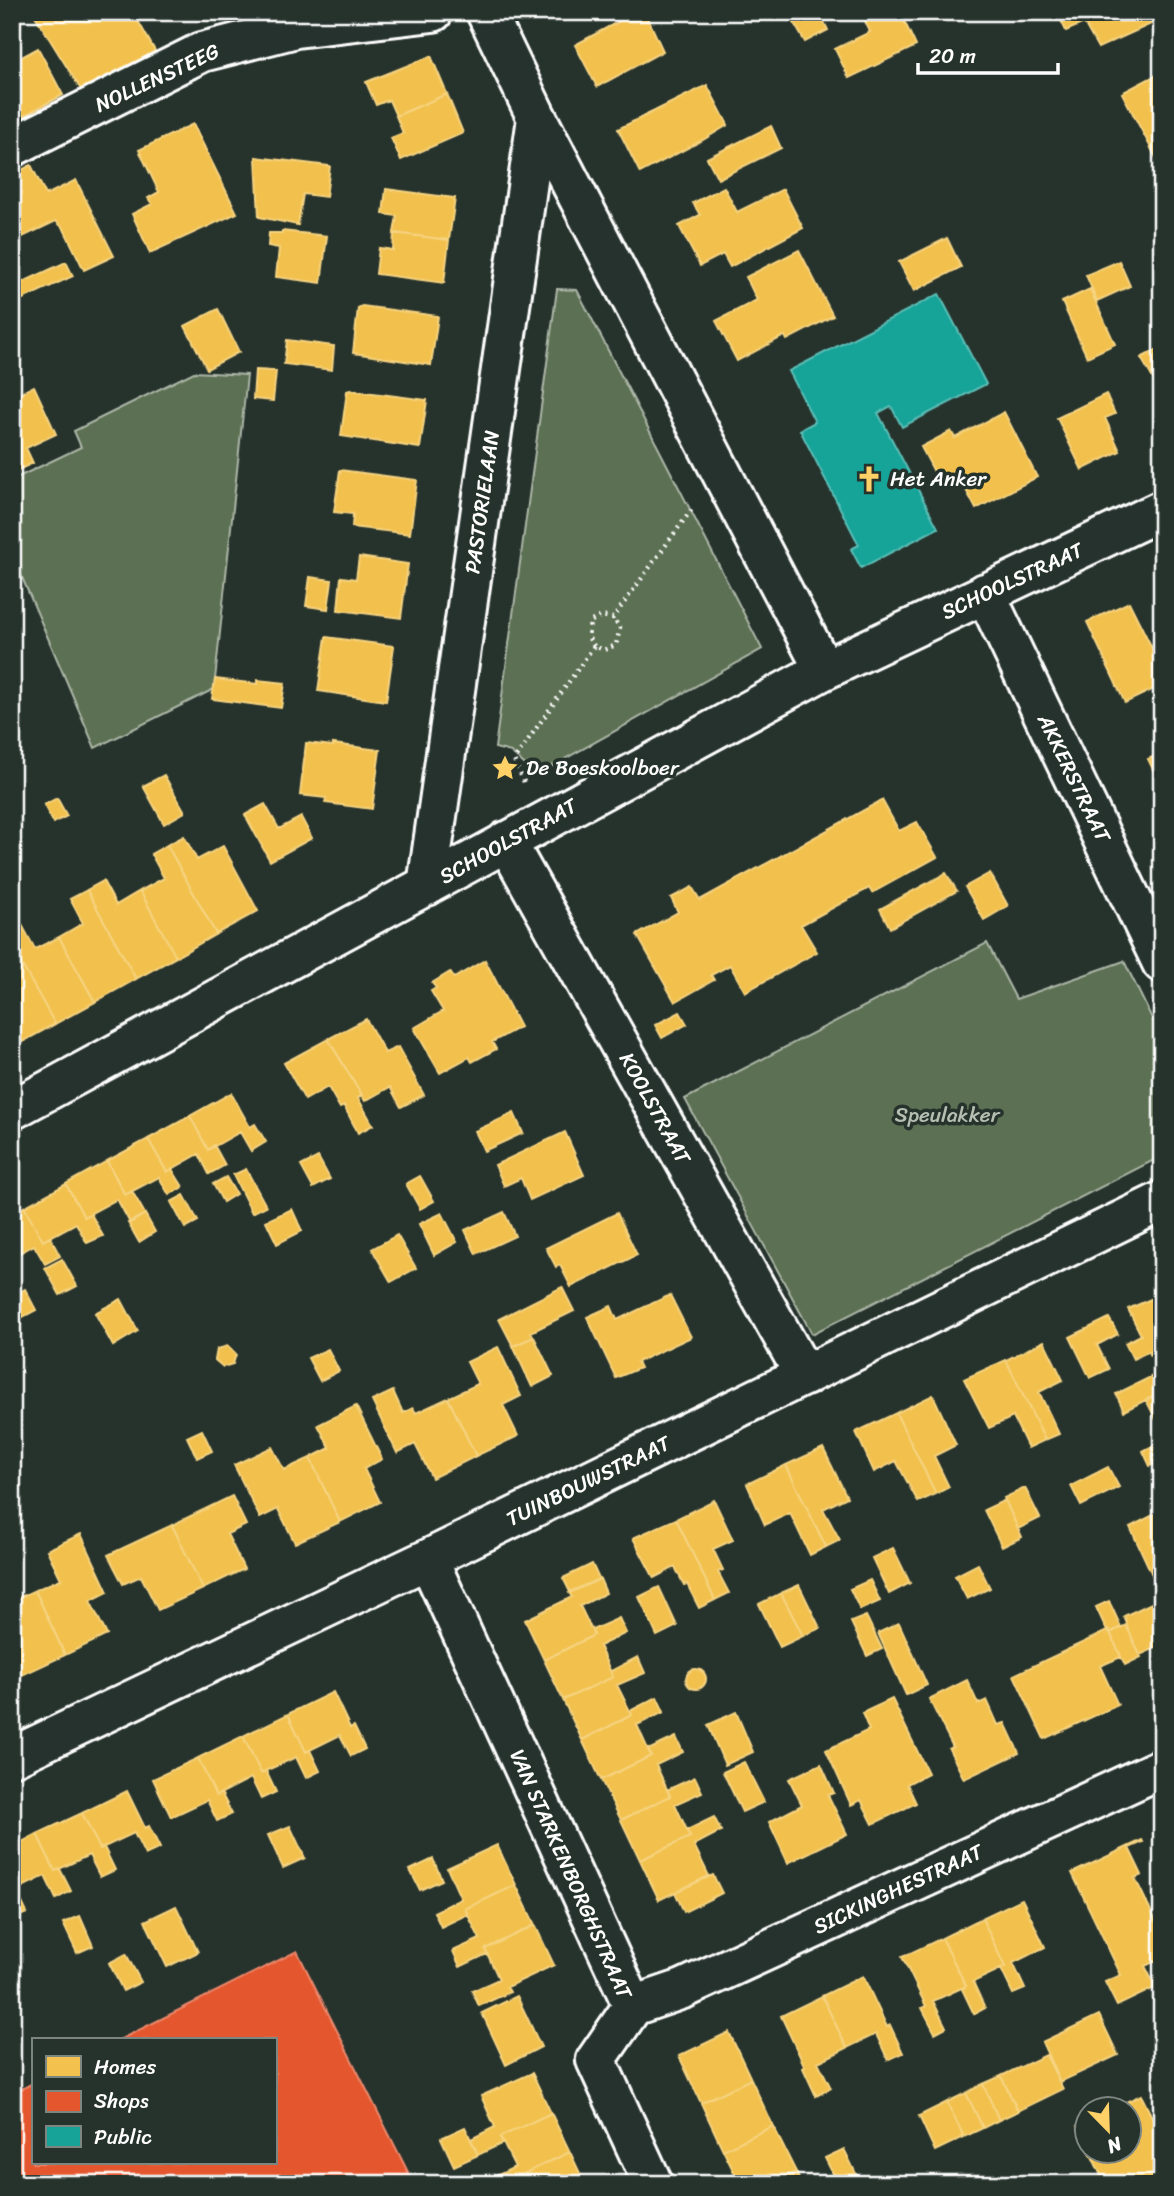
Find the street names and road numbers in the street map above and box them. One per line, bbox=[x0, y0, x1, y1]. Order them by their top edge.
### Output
street label: NOLLENSTEEG bbox=[88, 33, 226, 123]
street label: PASTORIELAAN bbox=[453, 428, 511, 576]
street label: SCHOOLSTRAAT bbox=[935, 531, 1091, 631]
street label: AKKERSTRAAT bbox=[1026, 706, 1122, 850]
street label: SCHOOLSTRAAT bbox=[432, 786, 586, 895]
street label: KOOLSTRAAT bbox=[609, 1045, 702, 1172]
street label: TUINBOUWSTRAAT bbox=[499, 1424, 678, 1537]
street label: VAN STARKENBORGHSTRAAT bbox=[499, 1743, 644, 2006]
street label: SICKINGHESTRAAT bbox=[807, 1832, 991, 1945]

